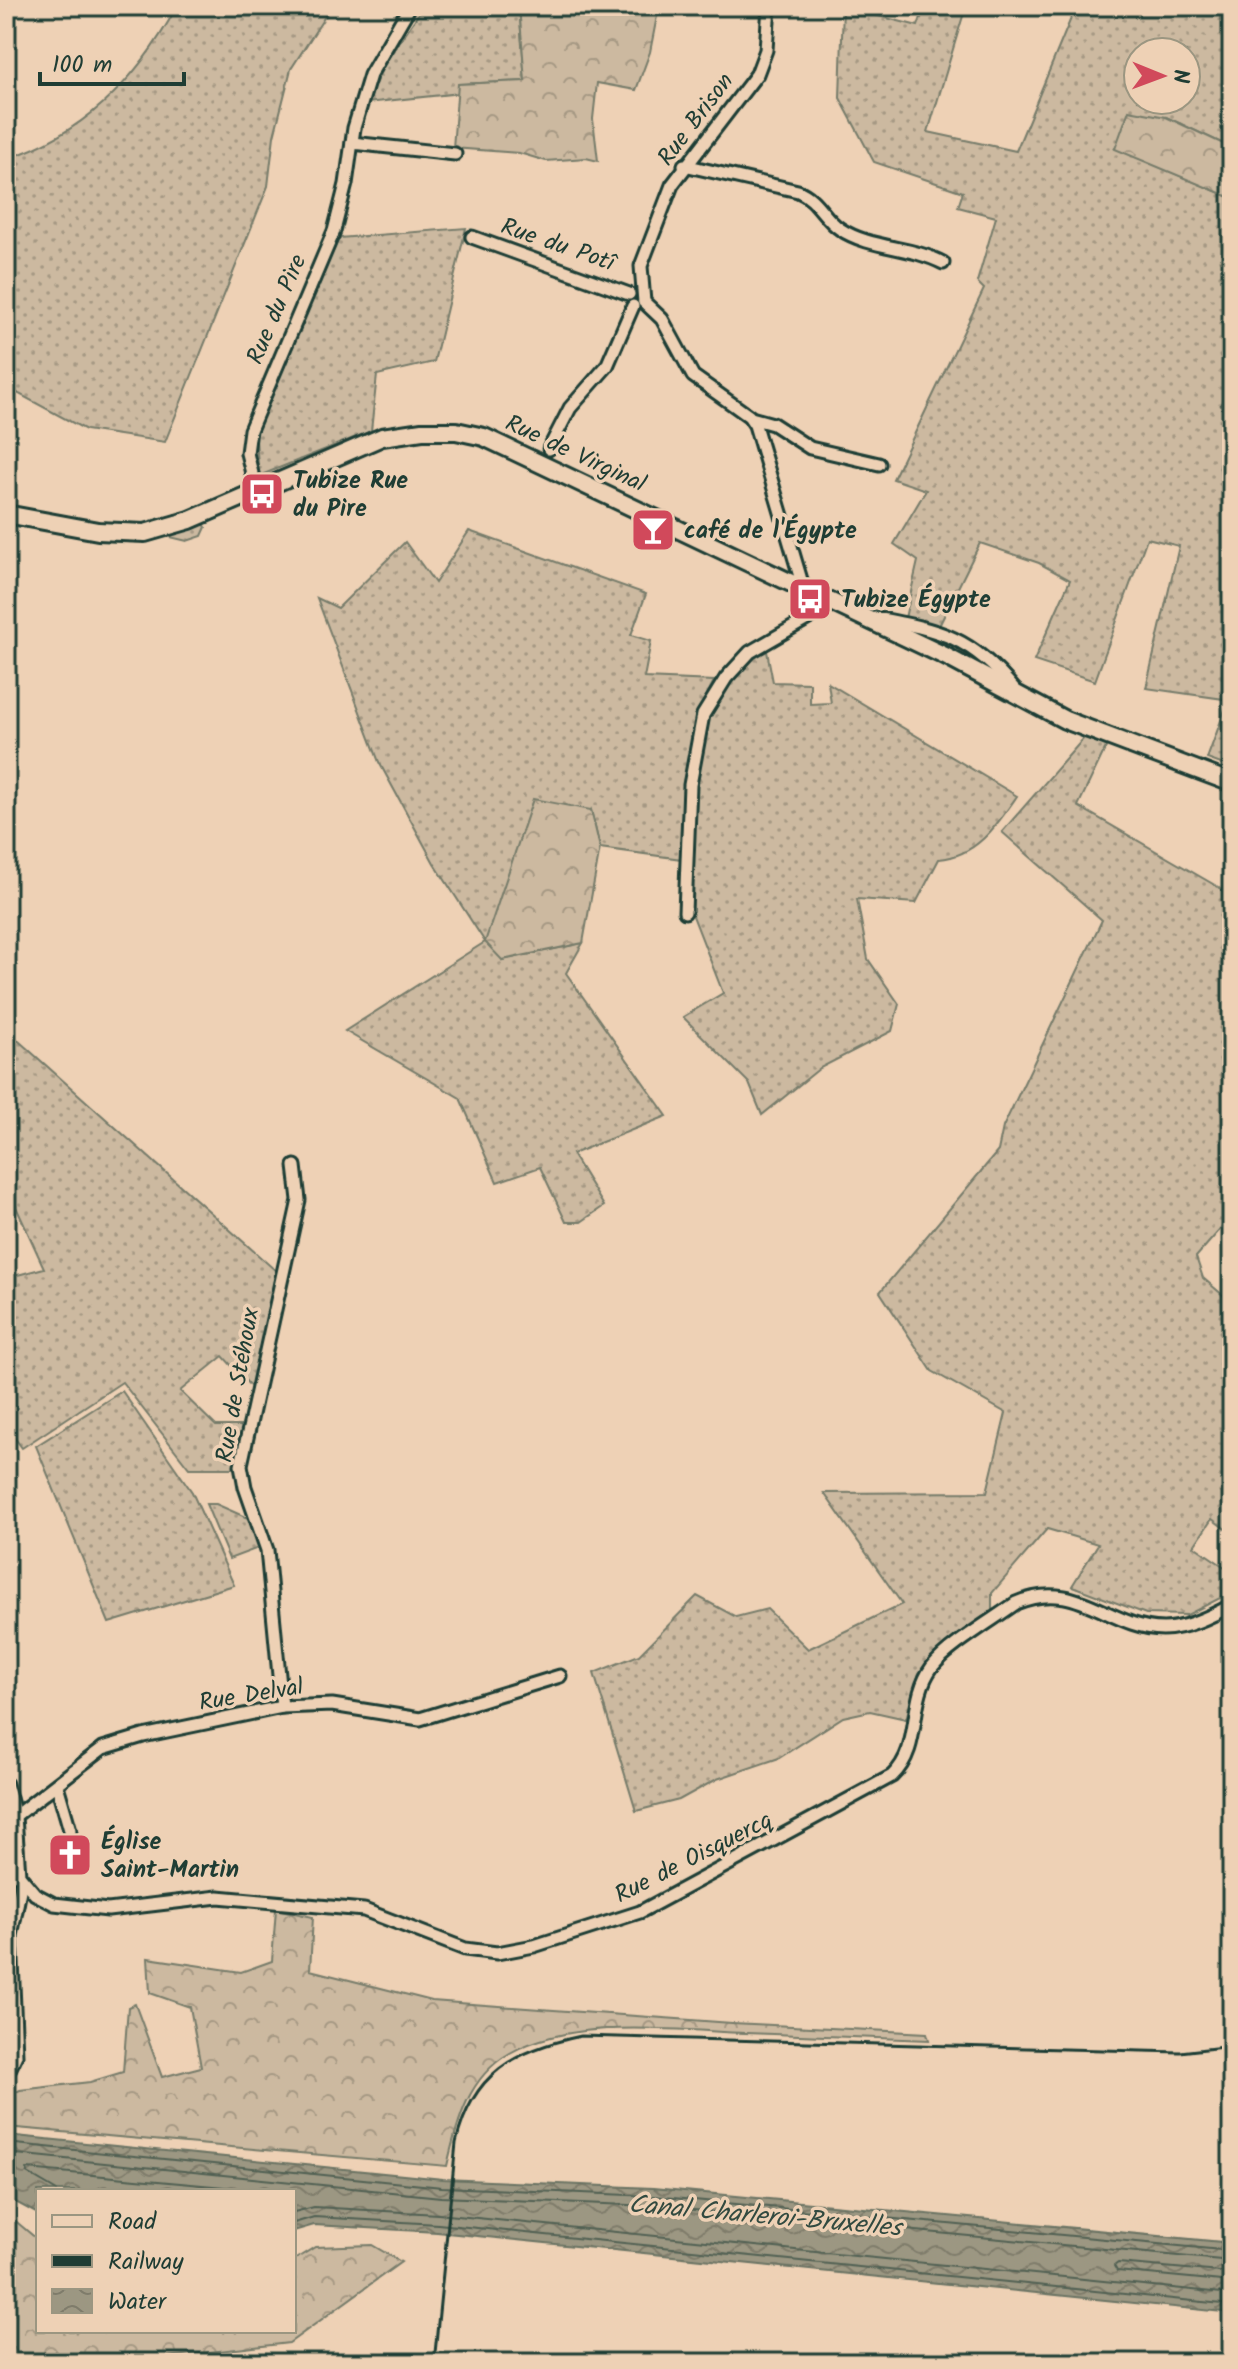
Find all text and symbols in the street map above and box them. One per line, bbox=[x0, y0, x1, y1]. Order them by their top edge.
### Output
scale bar bbox=[40, 36, 184, 86]
north arrow bbox=[1122, 36, 1202, 116]
text: 100 m bbox=[52, 46, 112, 85]
street label: Rue Brison bbox=[648, 65, 745, 175]
text: N bbox=[1162, 69, 1197, 84]
street label: Rue du Potî bbox=[495, 208, 623, 284]
street label: Rue du Pire bbox=[237, 248, 318, 371]
street label: Rue de Virginal bbox=[498, 405, 653, 504]
place label: Tubize Rue du Pire bbox=[293, 462, 408, 529]
bus stop icon: Tubize Rue du Pire bbox=[238, 470, 286, 518]
bar icon: café de l'Égypte bbox=[629, 506, 677, 554]
place label: café de l'Égypte bbox=[684, 512, 857, 551]
bus stop icon: Tubize Égypte bbox=[786, 575, 834, 623]
place label: Tubize Égypte bbox=[841, 581, 991, 620]
street label: Rue de Stéhoux bbox=[206, 1304, 271, 1466]
street label: Rue Delval bbox=[196, 1668, 306, 1723]
street label: Rue de Oisquercq bbox=[608, 1802, 780, 1915]
place label: Église Saint-Martin bbox=[101, 1823, 239, 1890]
church icon: Église Saint-Martin bbox=[46, 1831, 94, 1879]
water label: Canal Charleroi-Bruxelles bbox=[627, 2184, 906, 2250]
legend bbox=[36, 2189, 296, 2333]
text: Road bbox=[108, 2203, 157, 2242]
text: Railway bbox=[108, 2243, 184, 2282]
text: Water bbox=[108, 2283, 168, 2322]

